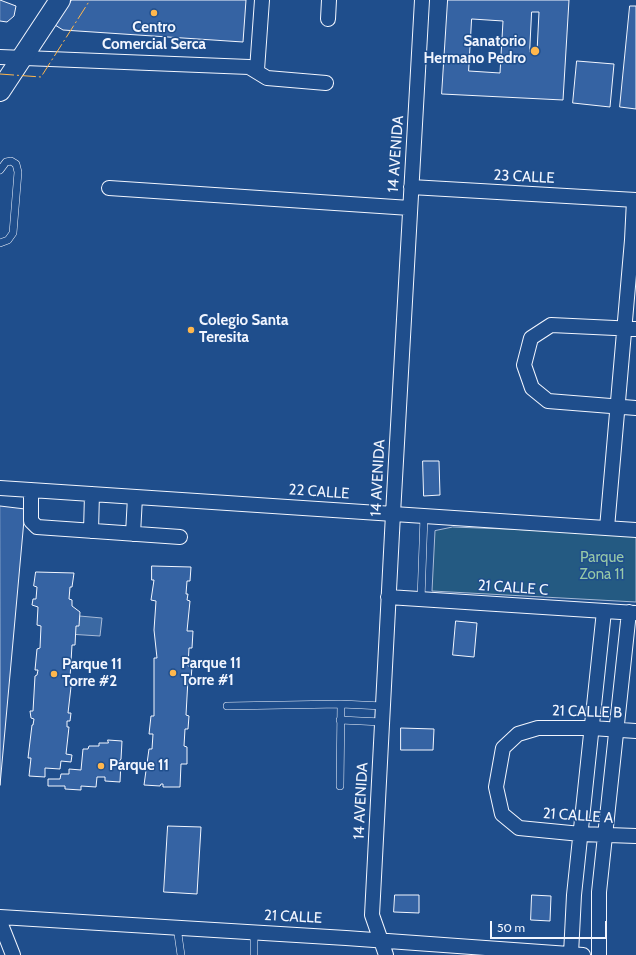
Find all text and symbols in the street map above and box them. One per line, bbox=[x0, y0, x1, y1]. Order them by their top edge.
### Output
marker: Centro Comercial Serca bbox=[149, 8, 159, 18]
place label: Centro Comercial Serca bbox=[102, 19, 206, 54]
place label: Sanatorio Hermano Pedro bbox=[423, 33, 526, 68]
marker: Sanatorio Hermano Pedro bbox=[529, 45, 541, 57]
street label: 14 AVENIDA bbox=[384, 115, 408, 193]
street label: 23 CALLE bbox=[493, 166, 555, 188]
place label: Colegio Santa Teresita bbox=[199, 312, 289, 347]
marker: Colegio Santa Teresita bbox=[186, 325, 196, 335]
street label: 14 AVENIDA bbox=[367, 439, 389, 517]
street label: 22 CALLE bbox=[288, 481, 350, 503]
park label: Parque Zona 11 bbox=[580, 549, 624, 584]
street label: 21 CALLE C bbox=[477, 577, 549, 599]
place label: Parque 11 Torre #1 bbox=[181, 655, 241, 690]
place label: Parque 11 Torre #2 bbox=[62, 656, 122, 691]
marker: Parque 11 Torre #1 bbox=[168, 668, 178, 678]
marker: Parque 11 Torre #2 bbox=[49, 669, 59, 679]
street label: 21 CALLE B bbox=[552, 702, 622, 722]
place label: Parque 11 bbox=[109, 757, 169, 775]
marker: Parque 11 bbox=[96, 761, 106, 771]
street label: 14 AVENIDA bbox=[350, 762, 372, 840]
street label: 21 CALLE A bbox=[542, 805, 614, 827]
street label: 21 CALLE bbox=[264, 906, 322, 928]
scale bar bbox=[492, 913, 609, 939]
text: 50 m bbox=[497, 920, 525, 935]

